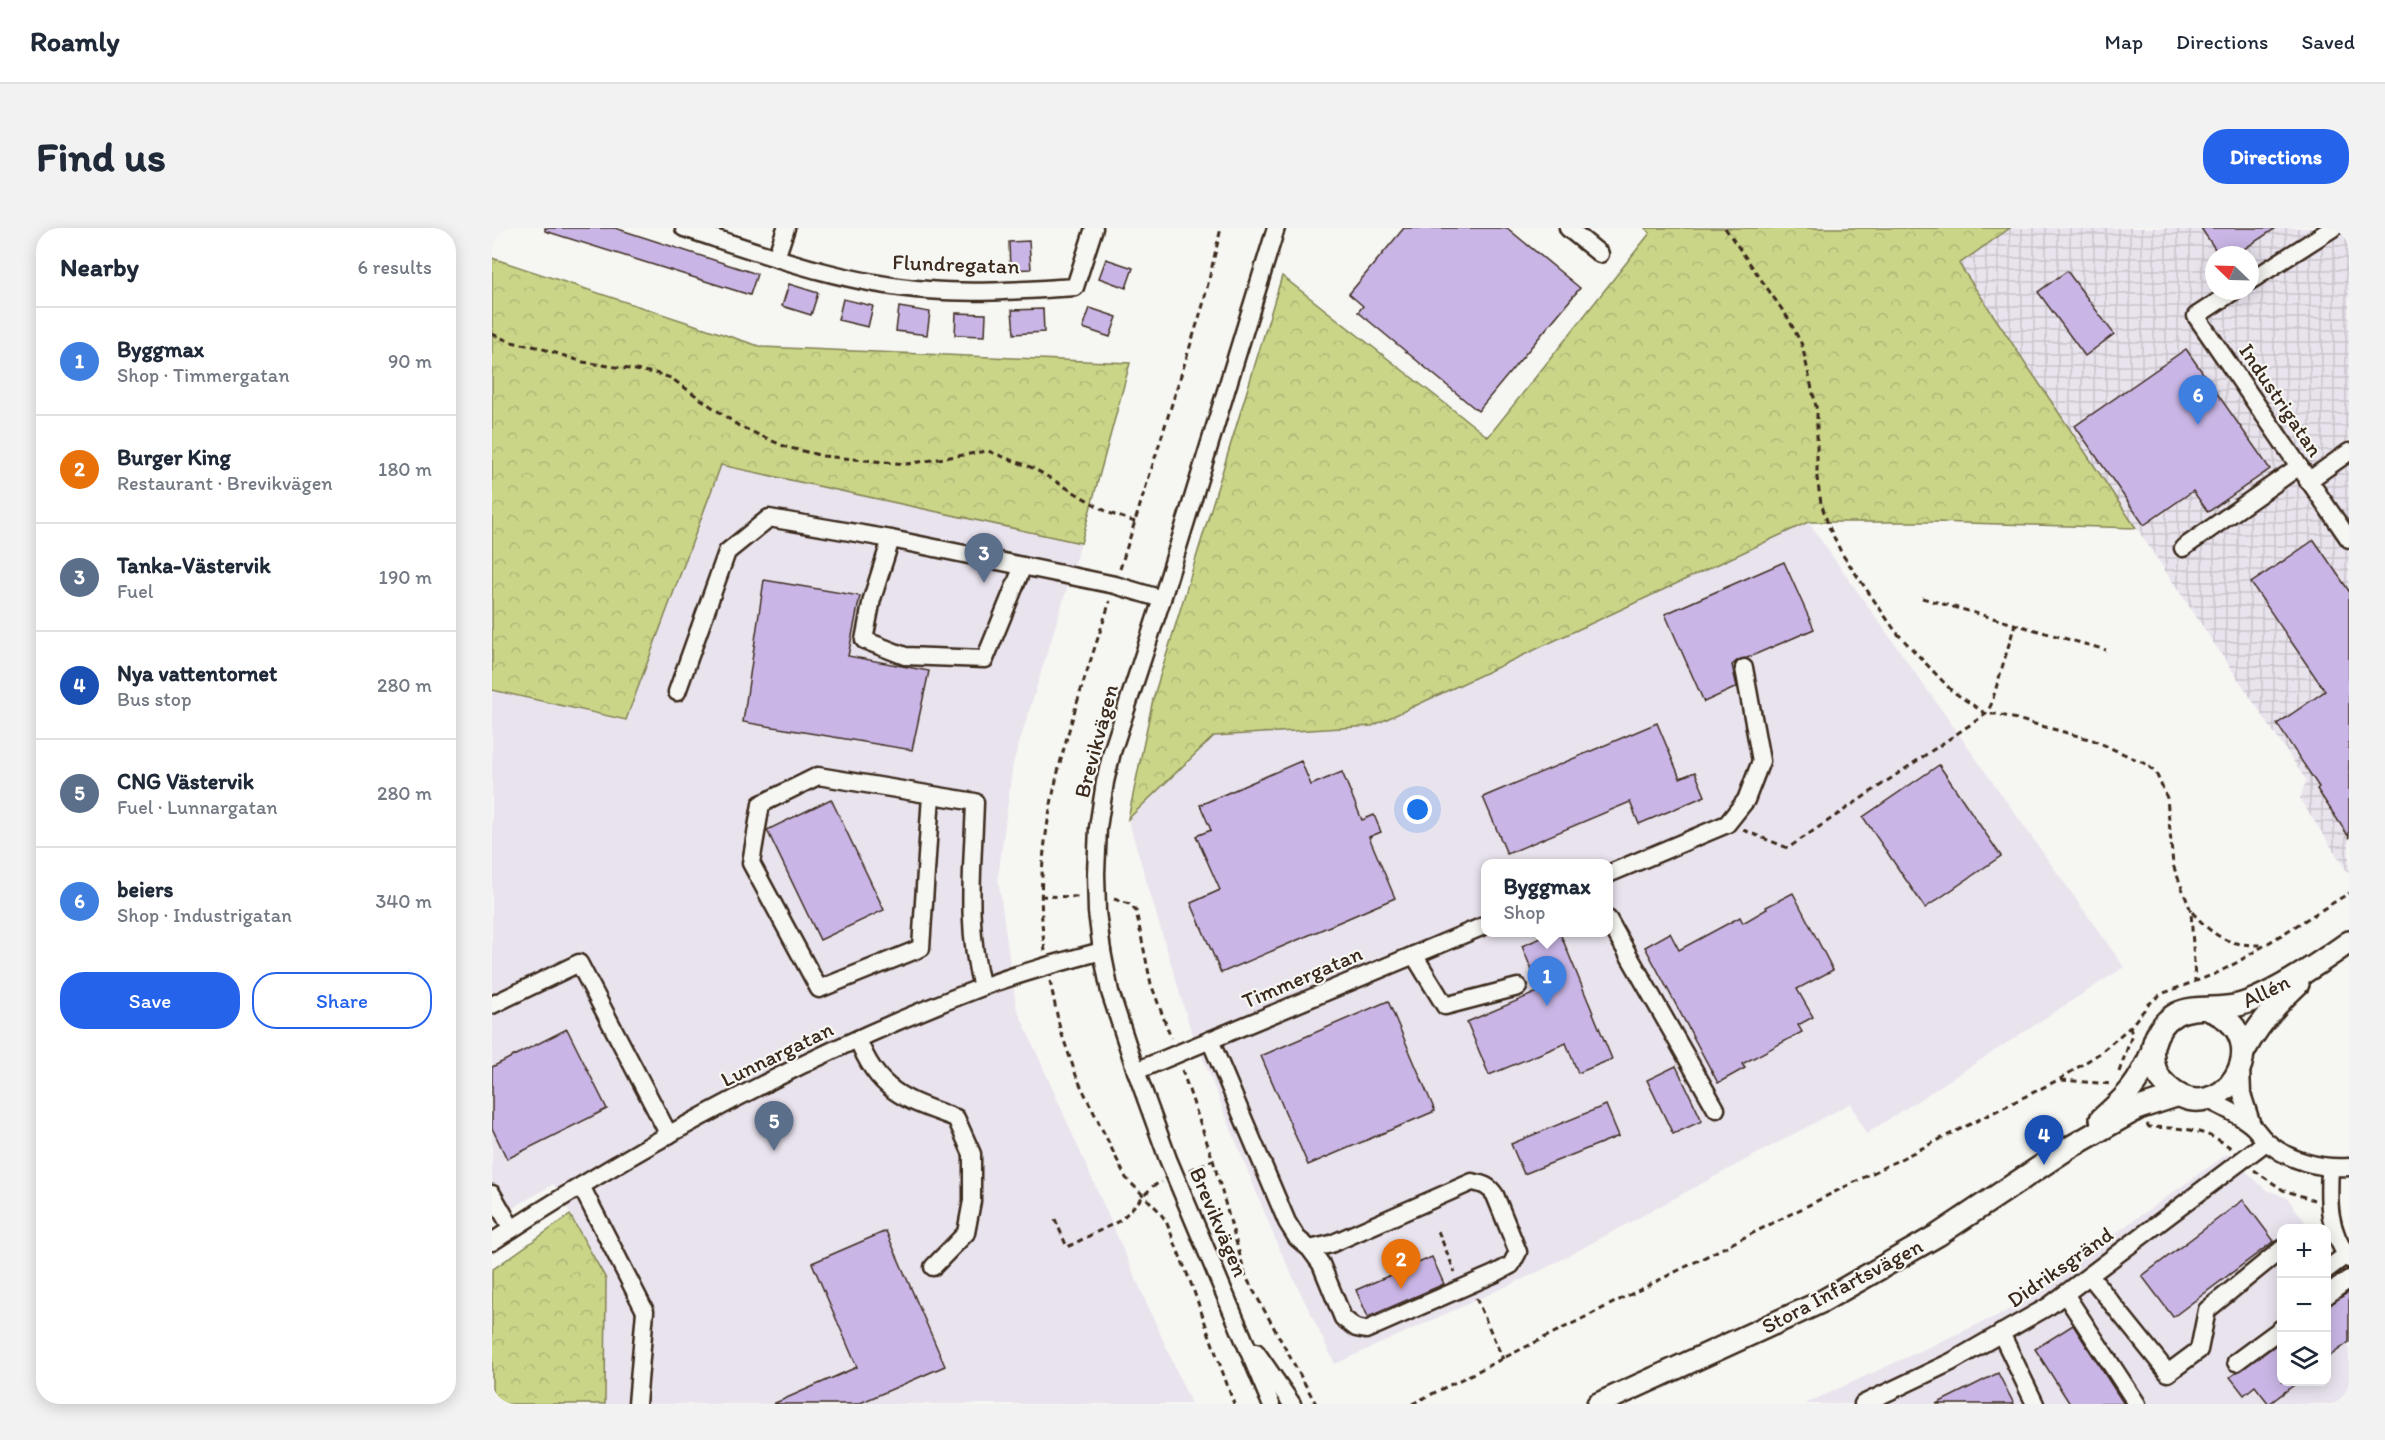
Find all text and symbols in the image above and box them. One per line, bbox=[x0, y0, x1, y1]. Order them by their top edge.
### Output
text: Roamly bbox=[30, 24, 120, 58]
text: Map bbox=[2105, 29, 2143, 54]
text: Directions bbox=[2176, 29, 2268, 54]
text: Saved bbox=[2301, 29, 2355, 54]
button: Directions bbox=[2203, 129, 2349, 184]
text: Find us bbox=[36, 131, 166, 182]
north arrow bbox=[2205, 246, 2259, 300]
street label: Flundregatan bbox=[892, 248, 1021, 280]
text: Nearby bbox=[60, 251, 139, 283]
text: 6 results bbox=[358, 255, 432, 279]
text: Byggmax bbox=[117, 336, 204, 363]
street label: Industrigatan bbox=[2233, 338, 2329, 462]
text: 1 bbox=[75, 349, 84, 373]
text: 90 m bbox=[388, 349, 432, 373]
text: Shop · Timmergatan bbox=[117, 363, 289, 387]
pin: 6 bbox=[2178, 376, 2218, 425]
text: Burger King bbox=[117, 444, 231, 471]
text: 2 bbox=[74, 457, 85, 481]
text: 180 m bbox=[378, 457, 432, 481]
text: Restaurant · Brevikvägen bbox=[117, 471, 333, 495]
pin: 3 bbox=[964, 534, 1004, 583]
text: Tanka-Västervik bbox=[117, 552, 271, 579]
text: 3 bbox=[74, 565, 85, 589]
text: 190 m bbox=[379, 565, 432, 589]
text: Fuel bbox=[117, 579, 153, 603]
text: Nya vattentornet bbox=[117, 660, 277, 687]
text: 4 bbox=[73, 673, 86, 697]
text: 280 m bbox=[377, 673, 432, 697]
street label: Brevikvägen bbox=[1068, 681, 1124, 801]
text: Bus stop bbox=[117, 687, 192, 711]
text: CNG Västervik bbox=[117, 768, 254, 795]
text: 5 bbox=[74, 781, 85, 805]
text: 280 m bbox=[377, 781, 432, 805]
text: Fuel · Lunnargatan bbox=[117, 795, 278, 819]
your location bbox=[1403, 795, 1432, 824]
popup bbox=[1481, 859, 1613, 937]
text: Byggmax bbox=[1503, 873, 1591, 900]
text: beiers bbox=[117, 876, 173, 903]
text: 6 bbox=[74, 889, 85, 913]
text: 340 m bbox=[375, 889, 432, 913]
text: Shop bbox=[1503, 900, 1545, 924]
text: Shop · Industrigatan bbox=[117, 903, 292, 927]
street label: Timmergatan bbox=[1238, 939, 1367, 1014]
pin: 1 bbox=[1528, 956, 1566, 1006]
street label: Allén bbox=[2238, 968, 2295, 1014]
button: Save bbox=[60, 972, 240, 1029]
button: Share bbox=[252, 972, 432, 1029]
street label: Lunnargatan bbox=[716, 1015, 838, 1093]
pin: 5 bbox=[754, 1102, 794, 1151]
pin: 4 bbox=[2024, 1116, 2064, 1165]
street label: Brevikvägen bbox=[1184, 1163, 1254, 1281]
street label: Didriksgränd bbox=[2002, 1221, 2118, 1313]
map controls bbox=[2277, 1224, 2331, 1386]
button: + bbox=[2277, 1224, 2331, 1278]
street label: Stora Infartsvägen bbox=[1757, 1232, 1928, 1340]
pin: 2 bbox=[1382, 1240, 1420, 1289]
button: − bbox=[2277, 1278, 2331, 1332]
button: layers bbox=[2277, 1332, 2331, 1386]

